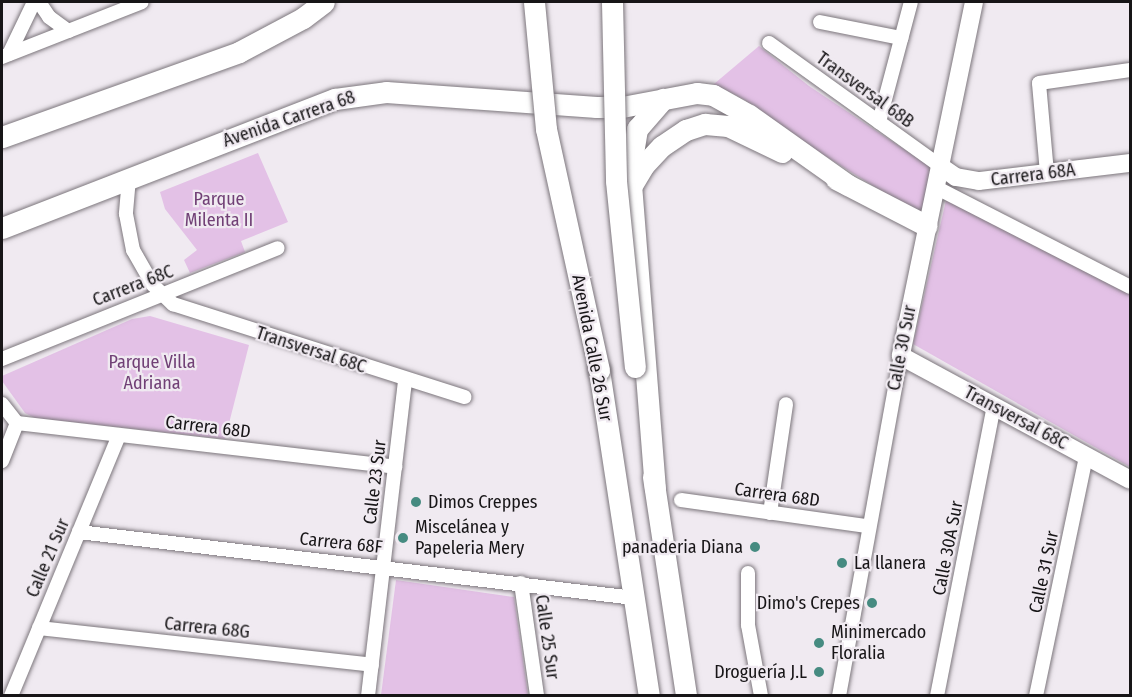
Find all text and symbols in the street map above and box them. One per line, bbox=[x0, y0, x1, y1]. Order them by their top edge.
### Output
street label: Transversal 68B bbox=[812, 47, 918, 133]
street label: Avenida Carrera 68 bbox=[220, 86, 358, 152]
street label: Carrera 68A bbox=[990, 159, 1076, 191]
park label: Parque Milenta II bbox=[185, 189, 253, 232]
street label: Carrera 68C bbox=[90, 261, 176, 311]
street label: Avenida Calle 26 Sur bbox=[567, 273, 617, 423]
street label: Calle 30 Sur bbox=[883, 303, 921, 393]
street label: Transversal 68C bbox=[253, 322, 369, 378]
park label: Parque Villa Adriana bbox=[108, 352, 196, 394]
street label: Transversal 68C bbox=[960, 382, 1072, 454]
street label: Carrera 68D bbox=[164, 411, 252, 443]
street label: Calle 23 Sur bbox=[359, 438, 391, 526]
street label: Carrera 68D bbox=[733, 478, 821, 512]
place label: Dimos Creppes bbox=[428, 491, 537, 513]
marker: Dimos Creppes bbox=[409, 495, 423, 509]
street label: Calle 30A Sur bbox=[928, 499, 968, 597]
street label: Calle 21 Sur bbox=[22, 515, 74, 601]
place label: Miscelánea y Papeleria Mery bbox=[415, 517, 524, 560]
street label: Carrera 68F bbox=[298, 528, 384, 558]
street label: Calle 31 Sur bbox=[1025, 529, 1063, 615]
marker: Miscelánea y Papeleria Mery bbox=[396, 531, 410, 545]
place label: panaderia Diana bbox=[622, 536, 743, 558]
marker: panaderia Diana bbox=[748, 540, 762, 554]
place label: La llanera bbox=[854, 552, 926, 574]
marker: La llanera bbox=[835, 556, 849, 570]
place label: Dimo's Crepes bbox=[757, 592, 860, 614]
street label: Calle 25 Sur bbox=[530, 593, 564, 681]
marker: Dimo's Crepes bbox=[865, 596, 879, 610]
street label: Carrera 68G bbox=[163, 613, 251, 643]
place label: Minimercado Floralia bbox=[831, 622, 926, 664]
marker: Minimercado Floralia bbox=[812, 636, 826, 650]
place label: Droguería J.L bbox=[714, 661, 807, 683]
marker: Droguería J.L bbox=[812, 665, 826, 679]

